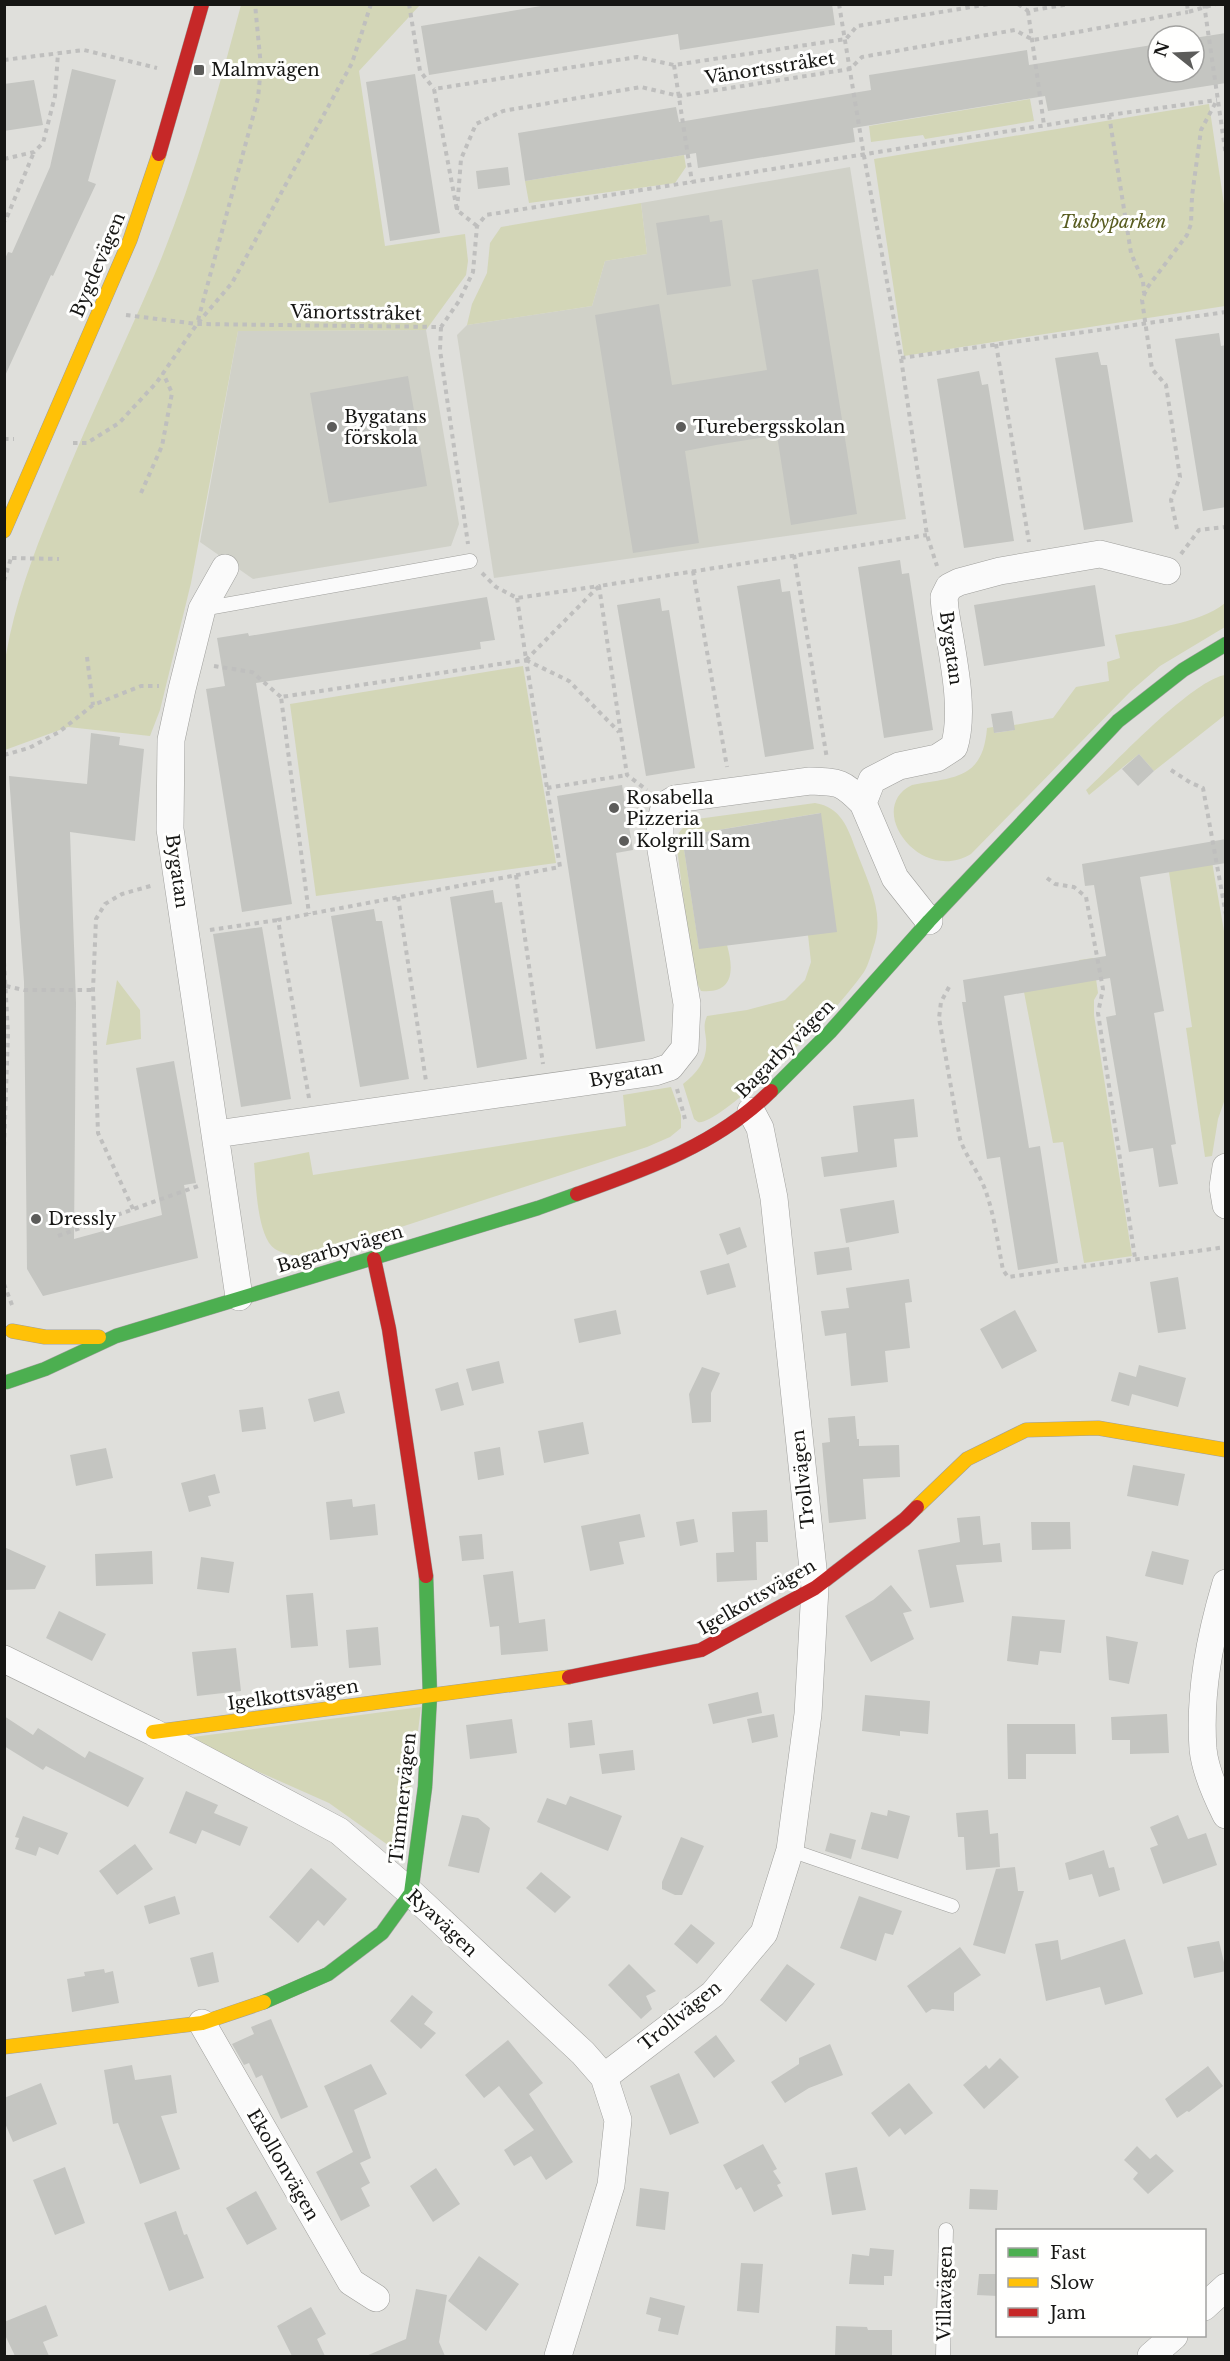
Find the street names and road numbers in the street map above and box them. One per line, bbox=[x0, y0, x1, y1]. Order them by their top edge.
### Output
street label: Vänortsstråket bbox=[702, 47, 837, 89]
street label: Bygdevägen bbox=[66, 209, 130, 321]
street label: Vänortsstråket bbox=[289, 301, 422, 325]
street label: Bygatan bbox=[935, 610, 967, 686]
street label: Bygatan bbox=[161, 833, 193, 909]
street label: Bagarbyvägen bbox=[731, 995, 839, 1103]
street label: Bygatan bbox=[587, 1056, 665, 1092]
street label: Bagarbyvägen bbox=[274, 1220, 406, 1278]
street label: Trollvägen bbox=[787, 1429, 819, 1529]
street label: Igelkottsvägen bbox=[694, 1554, 820, 1640]
street label: Igelkottsvägen bbox=[226, 1675, 360, 1715]
street label: Timmervägen bbox=[385, 1731, 421, 1865]
street label: Ryavägen bbox=[402, 1885, 482, 1961]
street label: Trollvägen bbox=[635, 1976, 725, 2056]
street label: Ekollonvägen bbox=[242, 2105, 324, 2225]
street label: Villavägen bbox=[933, 2245, 957, 2342]

